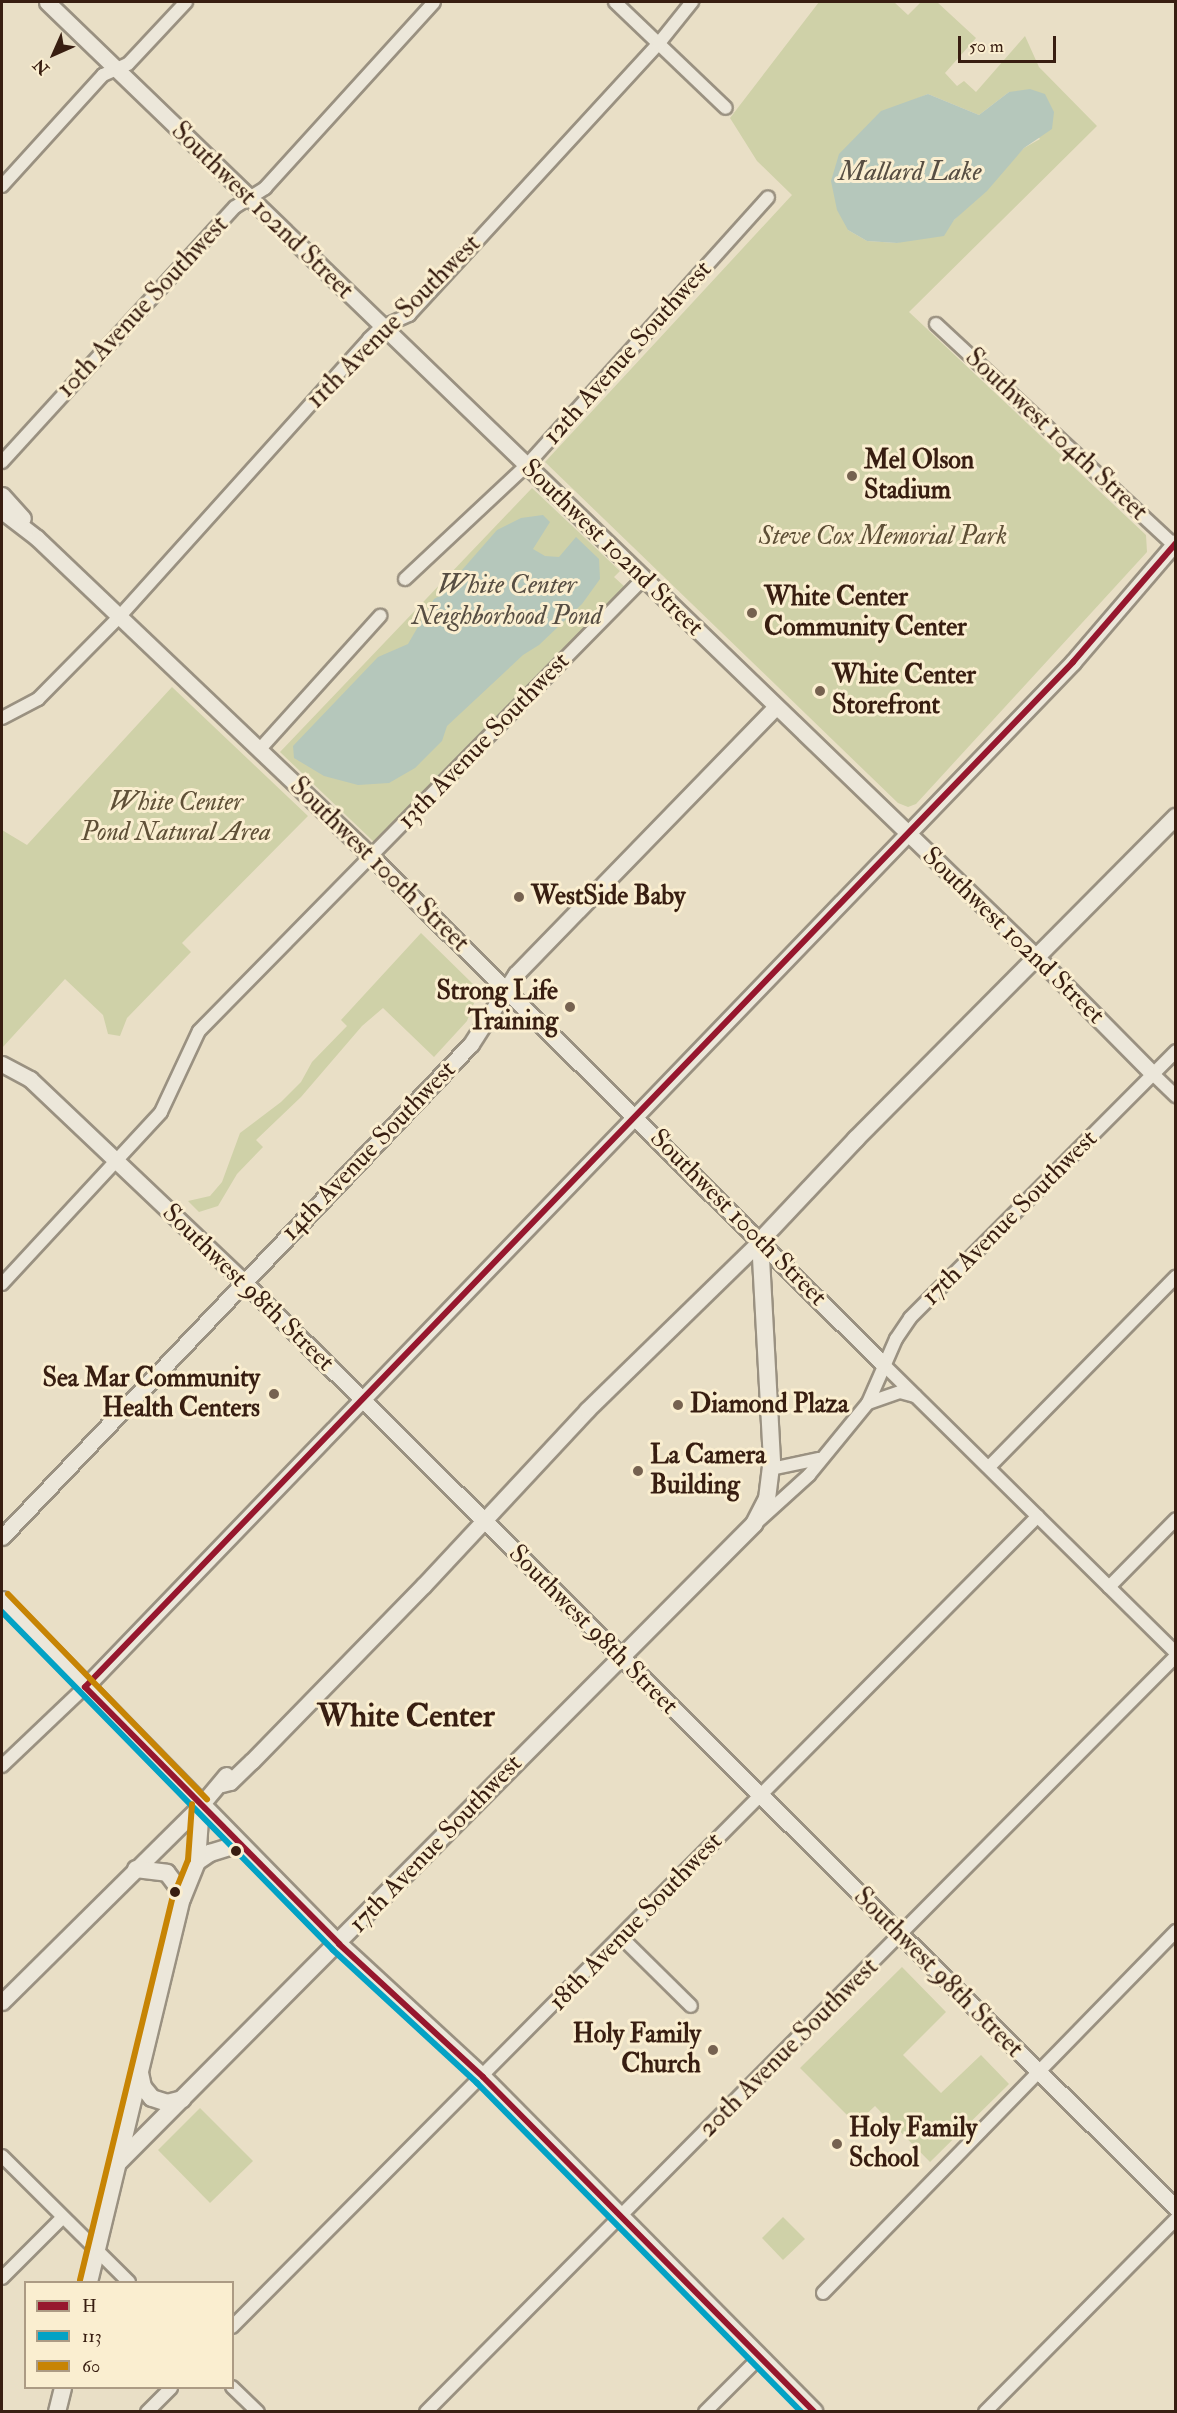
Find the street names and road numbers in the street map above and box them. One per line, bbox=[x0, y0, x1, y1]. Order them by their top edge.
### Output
street label: Southwest 102nd Street bbox=[164, 116, 360, 306]
street label: 10th Avenue Southwest bbox=[51, 210, 235, 404]
street label: 11th Avenue Southwest bbox=[301, 229, 487, 415]
street label: 12th Avenue Southwest bbox=[537, 255, 719, 451]
street label: Southwest 104th Street bbox=[958, 342, 1154, 528]
street label: Southwest 102nd Street bbox=[514, 453, 710, 643]
street label: 13th Avenue Southwest bbox=[392, 646, 576, 836]
street label: Southwest 100th Street bbox=[283, 771, 475, 959]
street label: Southwest 102nd Street bbox=[915, 841, 1111, 1031]
street label: 14th Avenue Southwest bbox=[275, 1055, 463, 1247]
street label: Southwest 100th Street bbox=[643, 1123, 833, 1313]
street label: 17th Avenue Southwest bbox=[916, 1124, 1104, 1312]
street label: Southwest 98th Street bbox=[155, 1198, 341, 1378]
street label: Southwest 98th Street bbox=[502, 1539, 684, 1721]
street label: 17th Avenue Southwest bbox=[343, 1748, 529, 1940]
street label: 18th Avenue Southwest bbox=[543, 1826, 729, 2018]
street label: Southwest 98th Street bbox=[847, 1882, 1029, 2064]
street label: 20th Avenue Southwest bbox=[693, 1952, 885, 2144]

